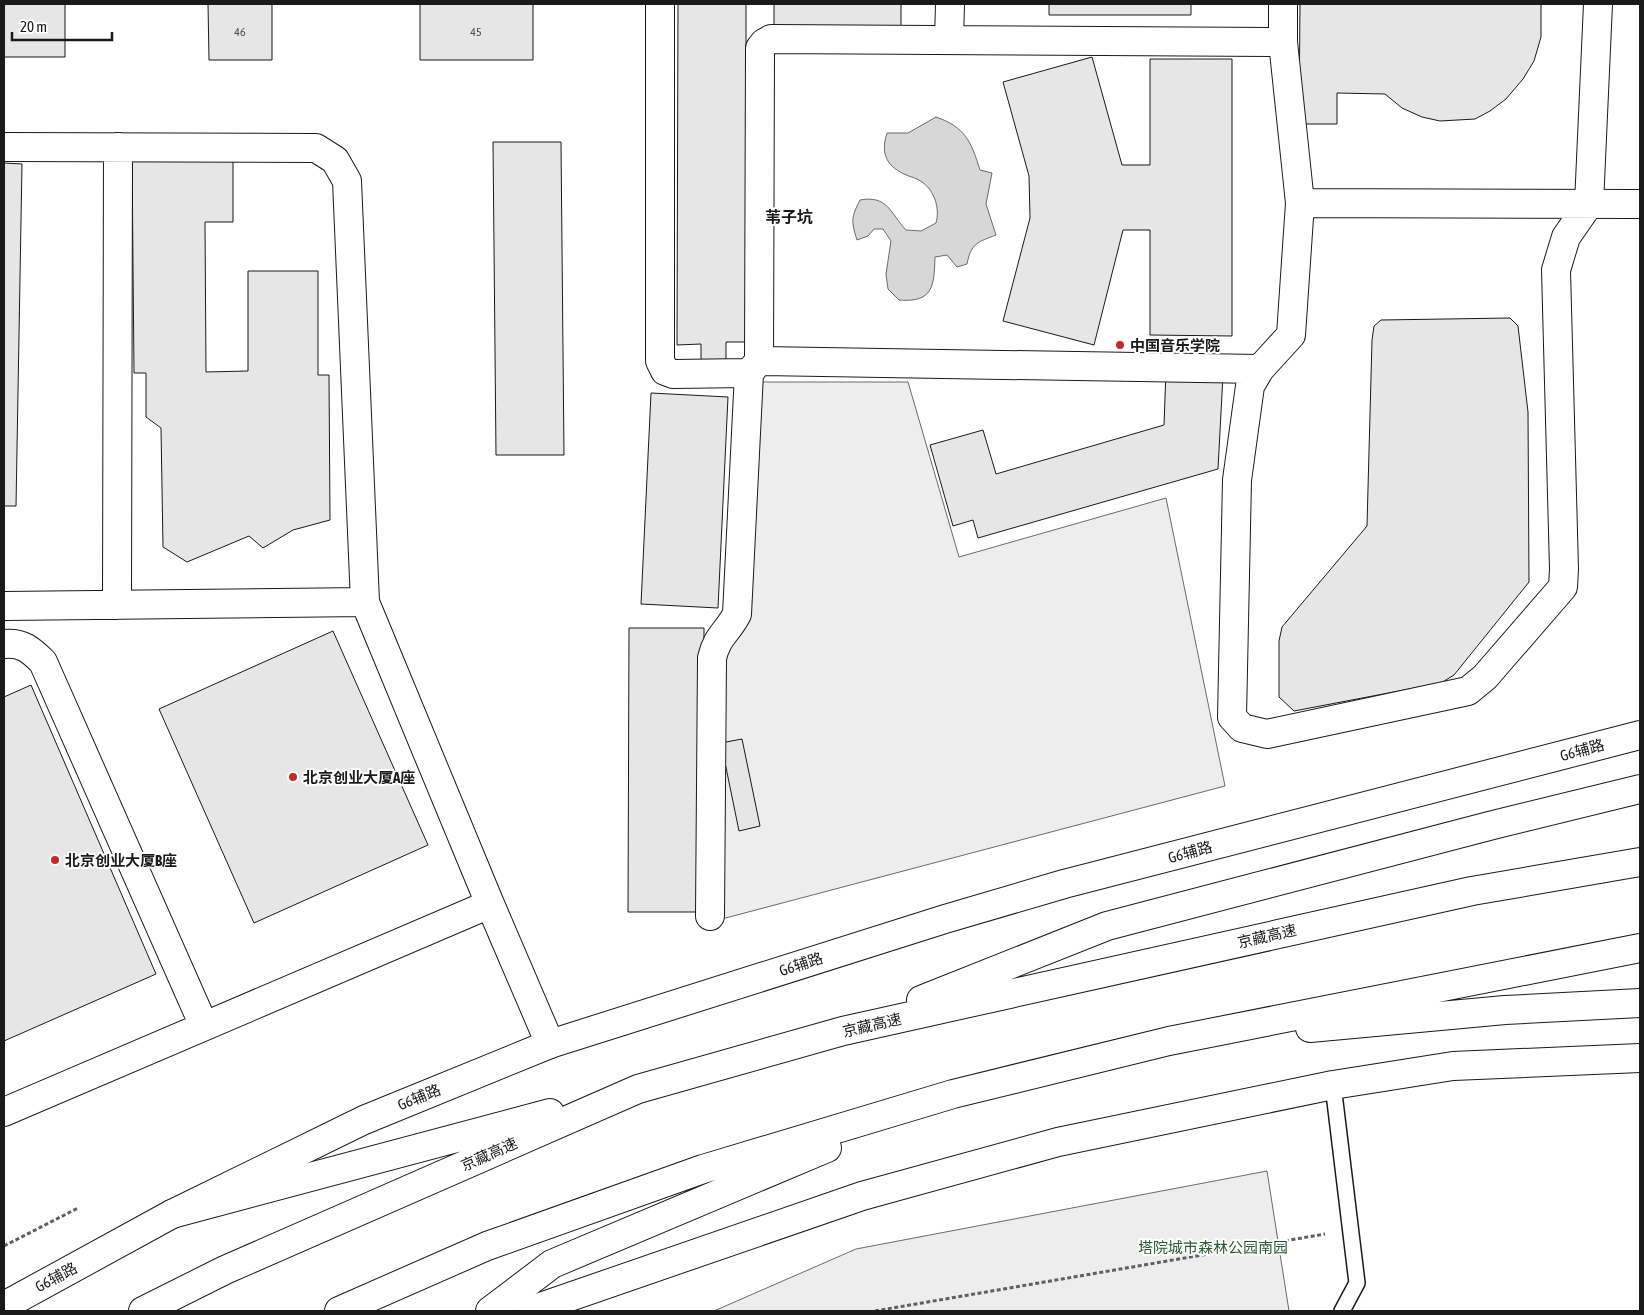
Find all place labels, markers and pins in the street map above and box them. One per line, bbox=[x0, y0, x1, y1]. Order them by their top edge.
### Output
place label: 中国音乐学院 bbox=[1130, 337, 1220, 354]
marker: 中国音乐学院 bbox=[1114, 339, 1126, 351]
place label: 北京创业大厦A座 bbox=[303, 769, 415, 786]
marker: 北京创业大厦A座 bbox=[287, 771, 299, 783]
place label: 北京创业大厦B座 bbox=[65, 852, 177, 869]
marker: 北京创业大厦B座 bbox=[49, 854, 61, 866]

